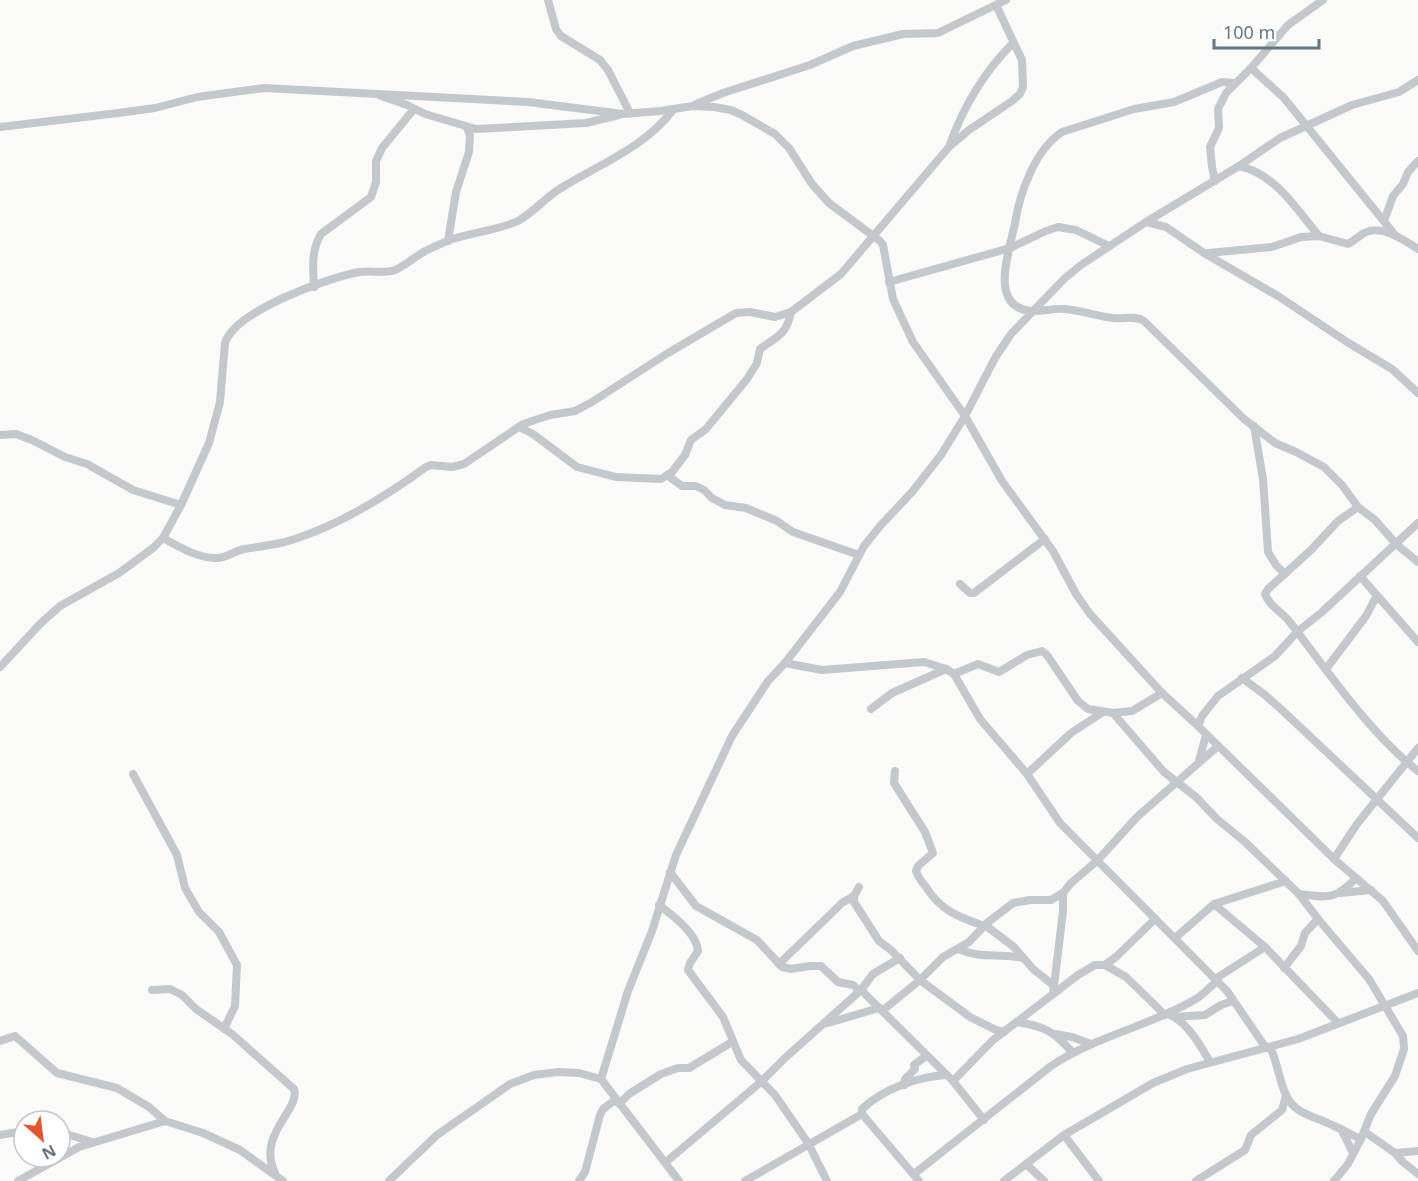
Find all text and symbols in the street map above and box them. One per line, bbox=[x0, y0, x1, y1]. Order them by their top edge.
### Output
scale bar bbox=[1214, 12, 1319, 50]
text: 100 m bbox=[1223, 20, 1275, 44]
north arrow bbox=[12, 1109, 72, 1169]
text: N bbox=[38, 1139, 60, 1165]

